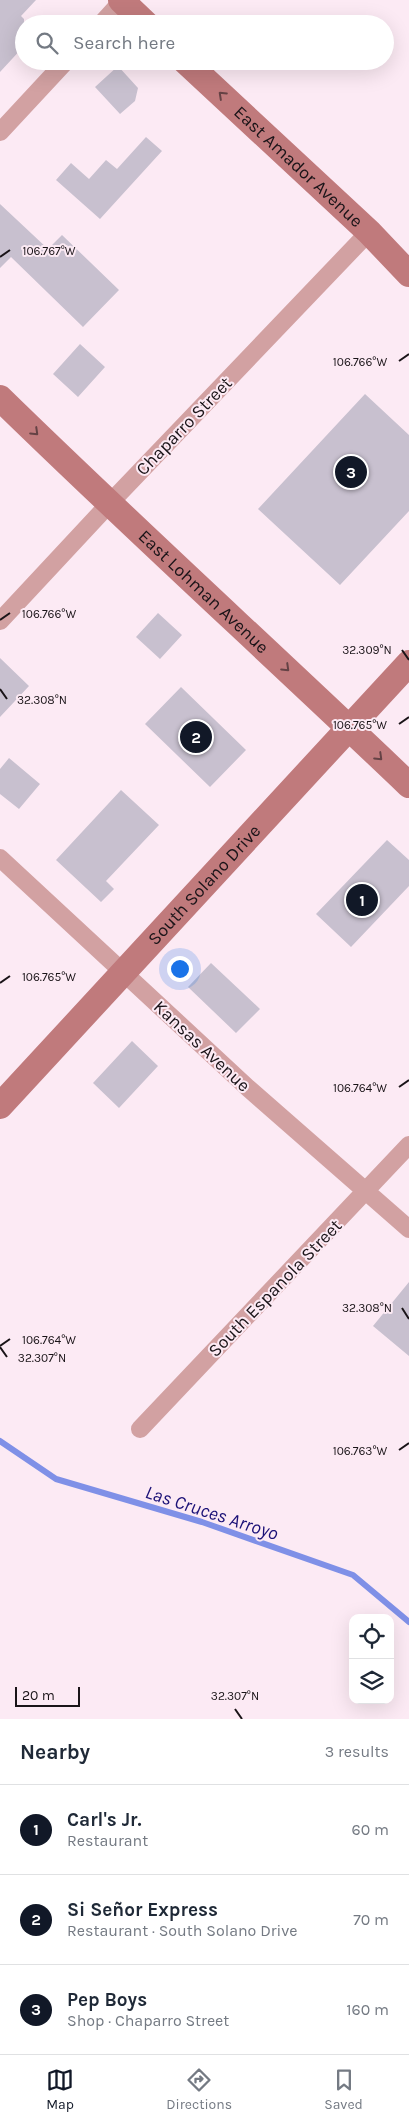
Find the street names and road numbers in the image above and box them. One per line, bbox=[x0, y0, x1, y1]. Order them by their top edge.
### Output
street label: East Amador Avenue bbox=[229, 101, 368, 232]
street label: Chaparro Street bbox=[131, 372, 237, 480]
street label: East Lohman Avenue bbox=[134, 525, 273, 658]
street label: South Solano Drive bbox=[143, 820, 265, 950]
street label: Kansas Avenue bbox=[149, 996, 255, 1096]
street label: South Espanola Street bbox=[204, 1214, 347, 1361]

